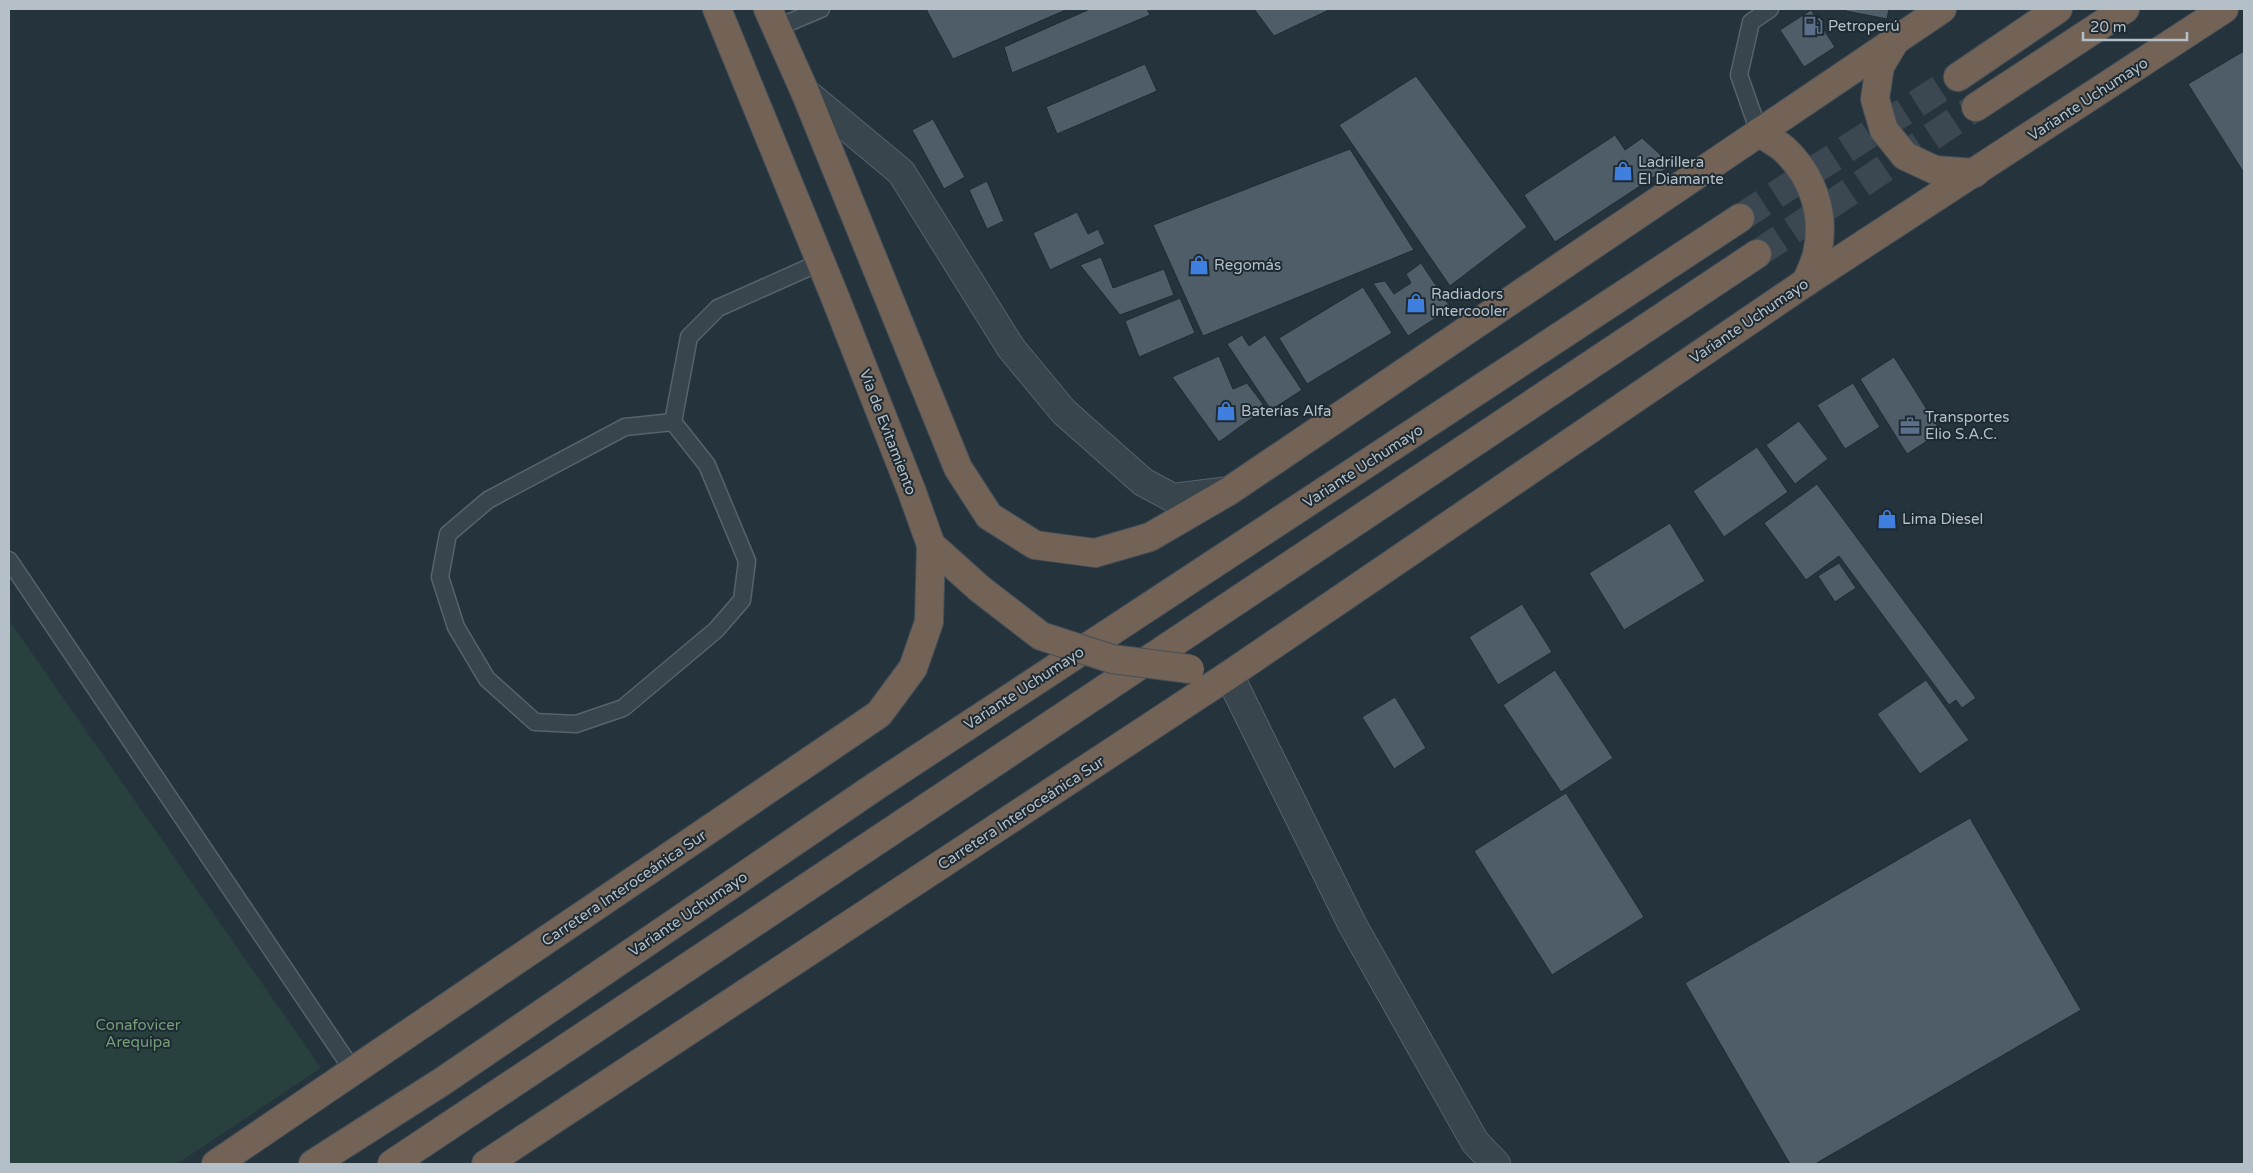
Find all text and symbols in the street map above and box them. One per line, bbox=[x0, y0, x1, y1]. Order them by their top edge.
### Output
scale bar bbox=[2083, 10, 2187, 42]
fuel station icon: Petroperú bbox=[1802, 15, 1824, 37]
place label: Petroperú bbox=[1828, 17, 1900, 35]
text: 20 m bbox=[2090, 18, 2127, 36]
street label: Variante Uchumayo bbox=[2025, 54, 2151, 144]
place label: Ladrillera El Diamante bbox=[1638, 153, 1724, 188]
shop icon: Ladrillera El Diamante bbox=[1612, 160, 1634, 182]
shop icon: Regomás bbox=[1188, 254, 1210, 276]
place label: Regomás bbox=[1214, 256, 1281, 274]
street label: Variante Uchumayo bbox=[1686, 275, 1812, 367]
place label: Radiadors Intercooler bbox=[1431, 285, 1508, 320]
shop icon: Radiadors Intercooler bbox=[1405, 292, 1427, 314]
street label: Vía de Evitamiento bbox=[856, 367, 920, 497]
shop icon: Baterías Alfa bbox=[1215, 400, 1237, 422]
place label: Baterías Alfa bbox=[1241, 402, 1332, 420]
place label: Transportes Elio S.A.C. bbox=[1925, 408, 2009, 443]
office icon: Transportes Elio S.A.C. bbox=[1899, 415, 1921, 437]
street label: Variante Uchumayo bbox=[1300, 421, 1426, 511]
shop icon: Lima Diesel bbox=[1876, 508, 1898, 530]
place label: Lima Diesel bbox=[1902, 510, 1983, 528]
street label: Variante Uchumayo bbox=[961, 643, 1087, 733]
street label: Carretera Interoceánica Sur bbox=[934, 752, 1108, 874]
street label: Carretera Interoceánica Sur bbox=[538, 826, 710, 950]
street label: Variante Uchumayo bbox=[625, 868, 751, 960]
park label: Conafovicer Arequipa bbox=[96, 1016, 181, 1051]

